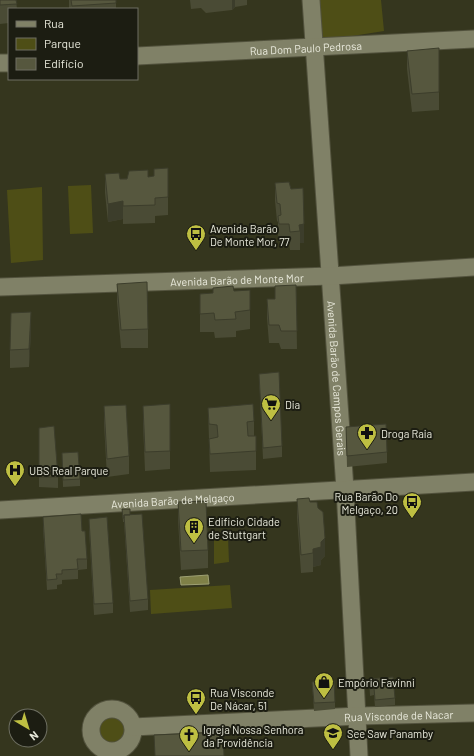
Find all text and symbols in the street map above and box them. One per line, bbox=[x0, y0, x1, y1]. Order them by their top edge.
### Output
legend bbox=[8, 8, 138, 80]
text: Rua bbox=[44, 16, 64, 30]
text: Parque bbox=[44, 36, 81, 50]
street label: Rua Dom Paulo Pedrosa bbox=[249, 38, 362, 57]
text: Edifício bbox=[44, 56, 84, 70]
place label: Avenida Barão De Monte Mor, 77 bbox=[210, 222, 290, 248]
bus stop icon: Avenida Barão De Monte Mor, 77 bbox=[185, 223, 207, 251]
street label: Avenida Barão de Monte Mor bbox=[170, 270, 304, 288]
street label: Avenida Barão de Campos Gerais bbox=[325, 300, 349, 456]
supermarket icon: Dia bbox=[260, 393, 282, 421]
place label: Dia bbox=[285, 398, 300, 411]
pharmacy icon: Droga Raia bbox=[356, 422, 378, 450]
place label: Droga Raia bbox=[381, 427, 432, 440]
hospital icon: UBS Real Parque bbox=[4, 459, 26, 487]
place label: UBS Real Parque bbox=[29, 464, 108, 477]
street label: Avenida Barão de Melgaço bbox=[111, 490, 235, 510]
place label: Rua Barão Do Melgaço, 20 bbox=[335, 490, 398, 516]
bus stop icon: Rua Barão Do Melgaço, 20 bbox=[401, 491, 423, 519]
place label: Edificio Cidade de Stuttgart bbox=[208, 515, 280, 541]
building icon: Edificio Cidade de Stuttgart bbox=[183, 516, 205, 544]
shop icon: Empório Favinni bbox=[313, 671, 335, 699]
place label: Empório Favinni bbox=[338, 676, 415, 689]
place label: Rua Visconde De Nácar, 51 bbox=[210, 686, 275, 712]
bus stop icon: Rua Visconde De Nácar, 51 bbox=[185, 687, 207, 715]
street label: Rua Visconde de Nacar bbox=[344, 707, 453, 723]
north arrow bbox=[8, 708, 48, 748]
school or university icon: See Saw Panamby bbox=[322, 722, 344, 750]
place label: Igreja Nossa Senhora da Providência bbox=[203, 723, 303, 749]
church icon: Igreja Nossa Senhora da Providência bbox=[178, 724, 200, 752]
place label: See Saw Panamby bbox=[347, 727, 433, 740]
text: N bbox=[28, 729, 41, 744]

